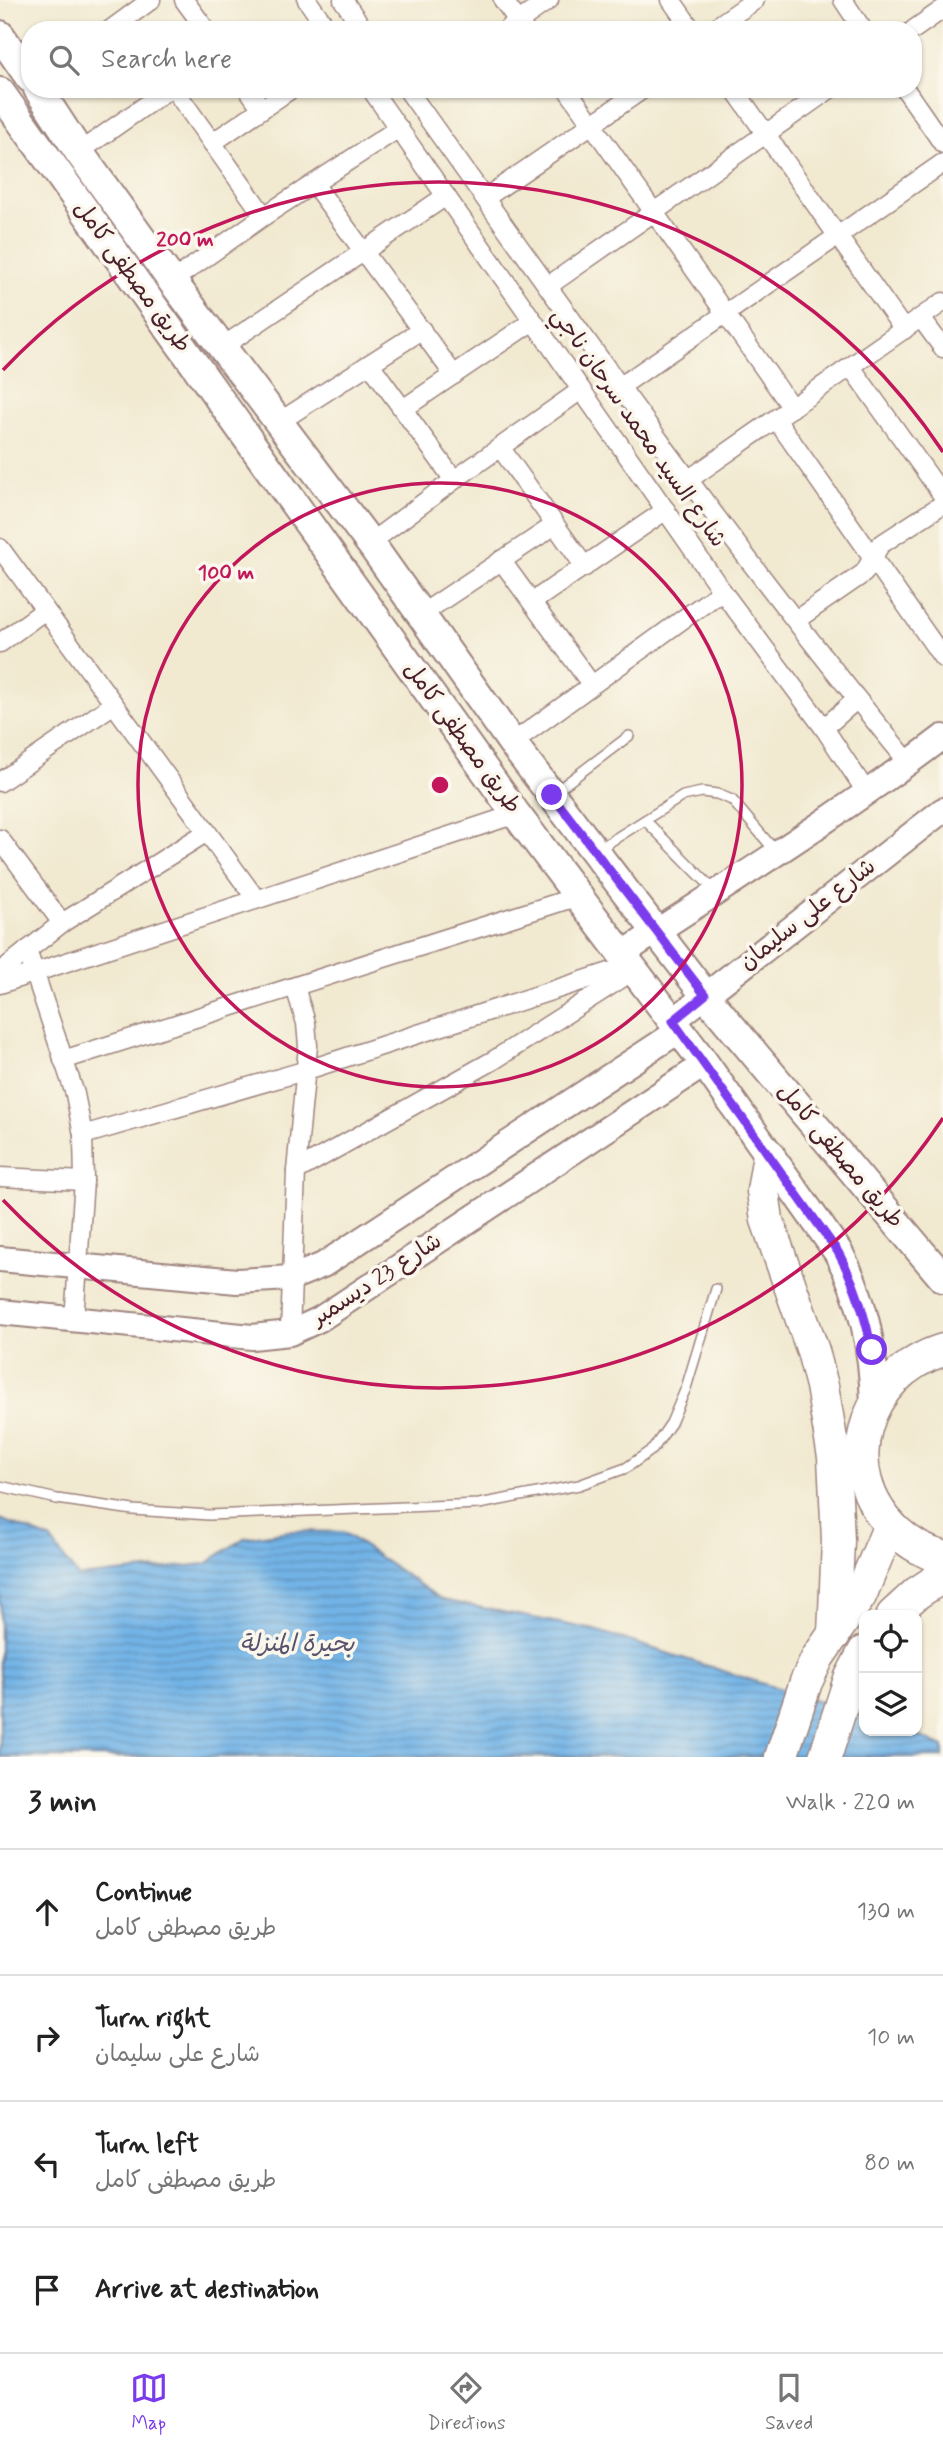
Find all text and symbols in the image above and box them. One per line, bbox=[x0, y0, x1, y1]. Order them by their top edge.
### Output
search box bbox=[21, 21, 922, 98]
icon: search bbox=[45, 41, 83, 79]
text: Search here bbox=[101, 43, 232, 77]
street label: طريق مصطفى كامل bbox=[67, 195, 197, 359]
text: 200 m bbox=[156, 226, 214, 254]
street label: شارع السيد محمد سرحان ناجي bbox=[540, 302, 732, 556]
text: 100 m bbox=[198, 559, 254, 587]
street label: طريق مصطفى كامل bbox=[397, 656, 527, 820]
centre of rings bbox=[428, 773, 452, 797]
route end bbox=[536, 779, 567, 810]
street label: شارع على سليمان bbox=[734, 852, 882, 978]
street label: طريق مصطفى كامل bbox=[770, 1077, 910, 1235]
street label: شارع 23 ديسمبر bbox=[304, 1227, 448, 1334]
route start bbox=[856, 1334, 887, 1365]
map controls bbox=[859, 1610, 922, 1736]
button: locate bbox=[859, 1610, 922, 1673]
water label: بحيرة المنزلة bbox=[240, 1629, 355, 1660]
button: layers bbox=[859, 1673, 922, 1736]
text: 3 min bbox=[28, 1783, 97, 1822]
text: Walk · 220 m bbox=[786, 1788, 915, 1818]
text: Continue bbox=[95, 1876, 192, 1910]
icon: ahead bbox=[28, 1893, 66, 1931]
text: 130 m bbox=[857, 1897, 915, 1927]
text: طريق مصطفى كامل bbox=[95, 1914, 276, 1944]
text: Turn right bbox=[95, 2002, 211, 2036]
icon: right bbox=[28, 2019, 66, 2057]
text: 10 m bbox=[867, 2023, 915, 2053]
text: شارع على سليمان bbox=[95, 2040, 260, 2070]
text: Turn left bbox=[95, 2128, 199, 2162]
icon: left bbox=[28, 2145, 66, 2183]
text: 80 m bbox=[864, 2149, 915, 2179]
text: طريق مصطفى كامل bbox=[95, 2166, 276, 2196]
icon: arrive bbox=[28, 2271, 66, 2309]
text: Arrive at destination bbox=[95, 2273, 319, 2307]
tab: Map bbox=[130, 2369, 168, 2436]
tab: Directions bbox=[427, 2369, 506, 2436]
tab: Saved bbox=[765, 2369, 813, 2436]

